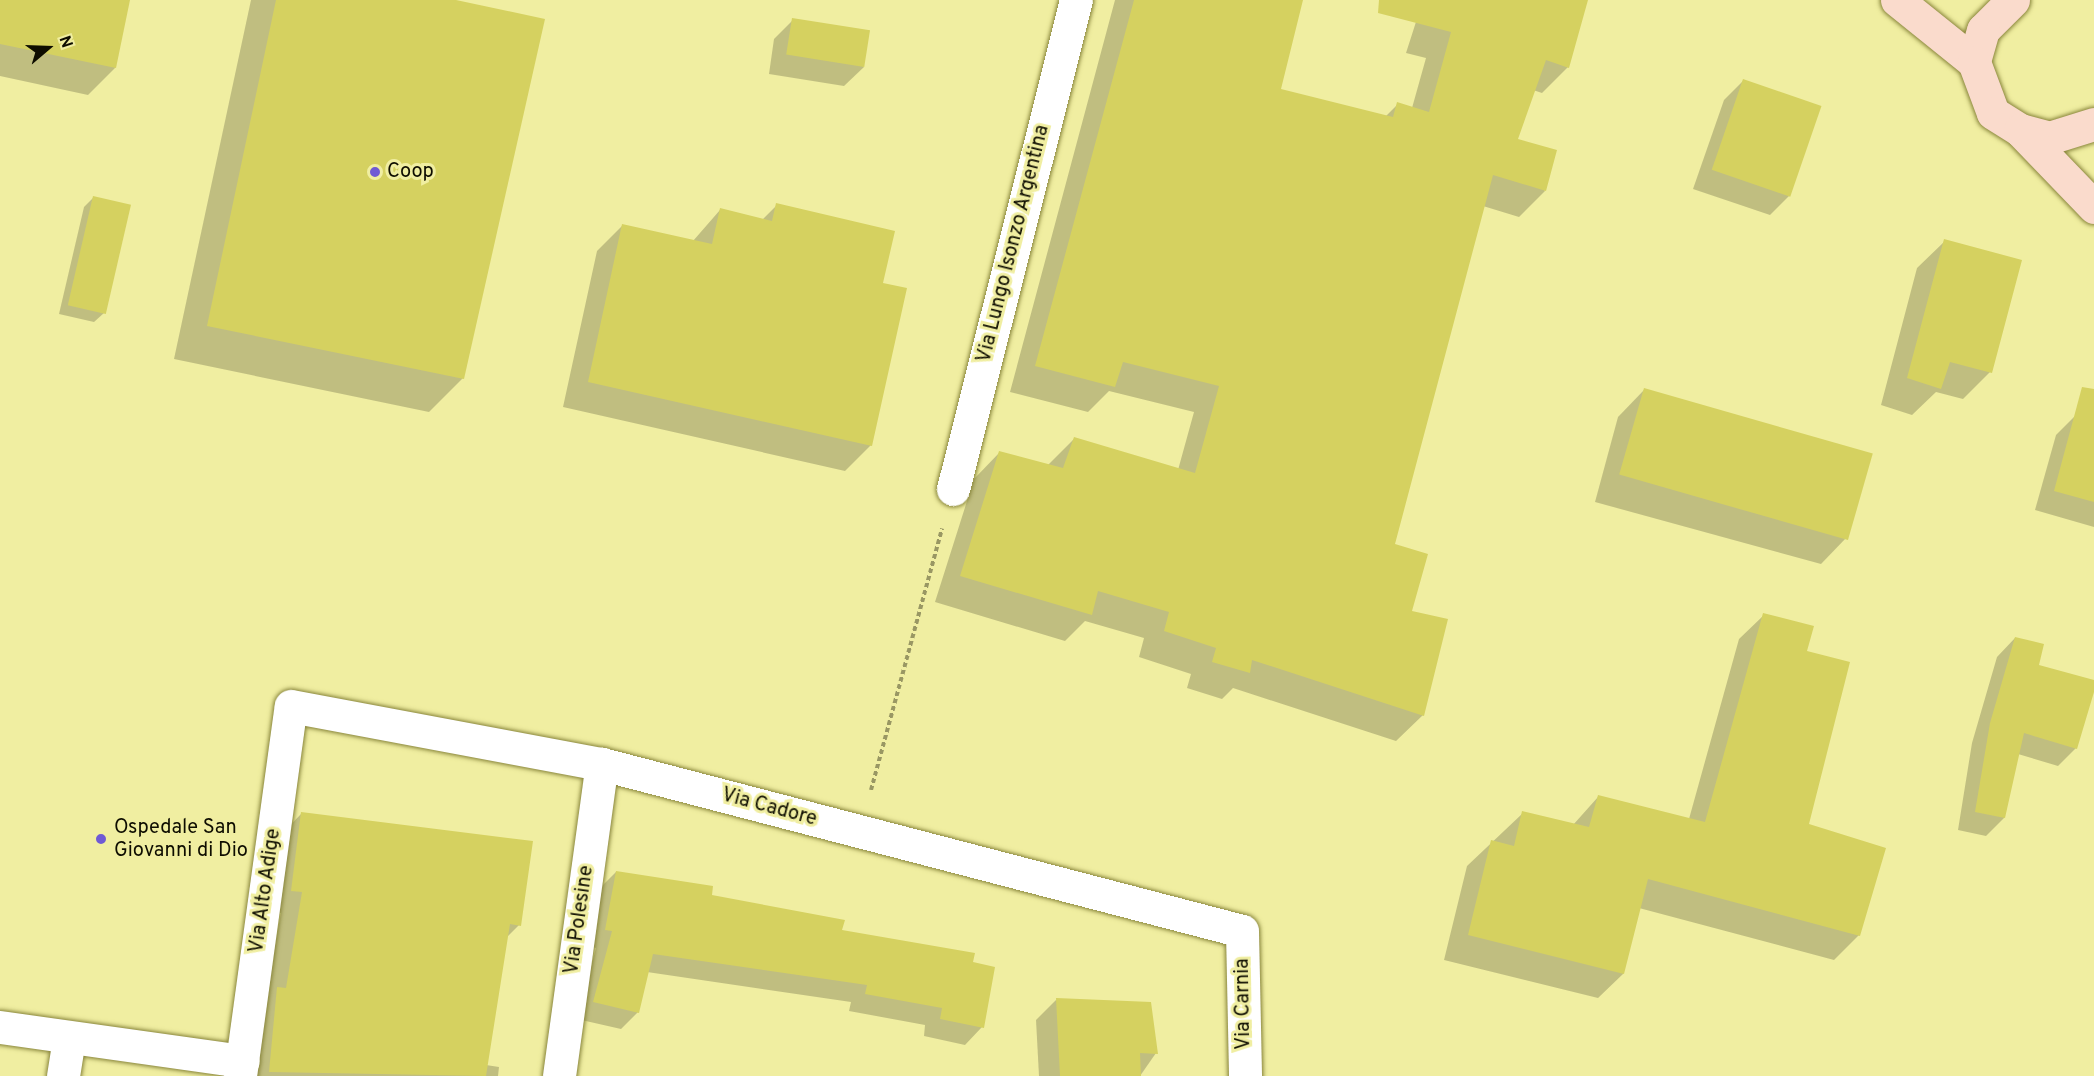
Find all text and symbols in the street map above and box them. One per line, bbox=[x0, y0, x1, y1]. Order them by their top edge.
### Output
north arrow bbox=[18, 18, 78, 78]
text: N bbox=[54, 33, 76, 51]
street label: Via Lungo Isonzo Argentina bbox=[973, 122, 1055, 366]
place label: Coop bbox=[387, 160, 434, 184]
marker: Coop bbox=[368, 165, 382, 179]
street label: Via Cadore bbox=[719, 784, 819, 832]
place label: Ospedale San Giovanni di Dio bbox=[114, 816, 248, 863]
street label: Via Alto Adige bbox=[245, 826, 287, 956]
marker: Ospedale San Giovanni di Dio bbox=[92, 830, 110, 848]
street label: Via Polesine bbox=[560, 864, 600, 976]
street label: Via Carnia bbox=[1231, 958, 1257, 1050]

